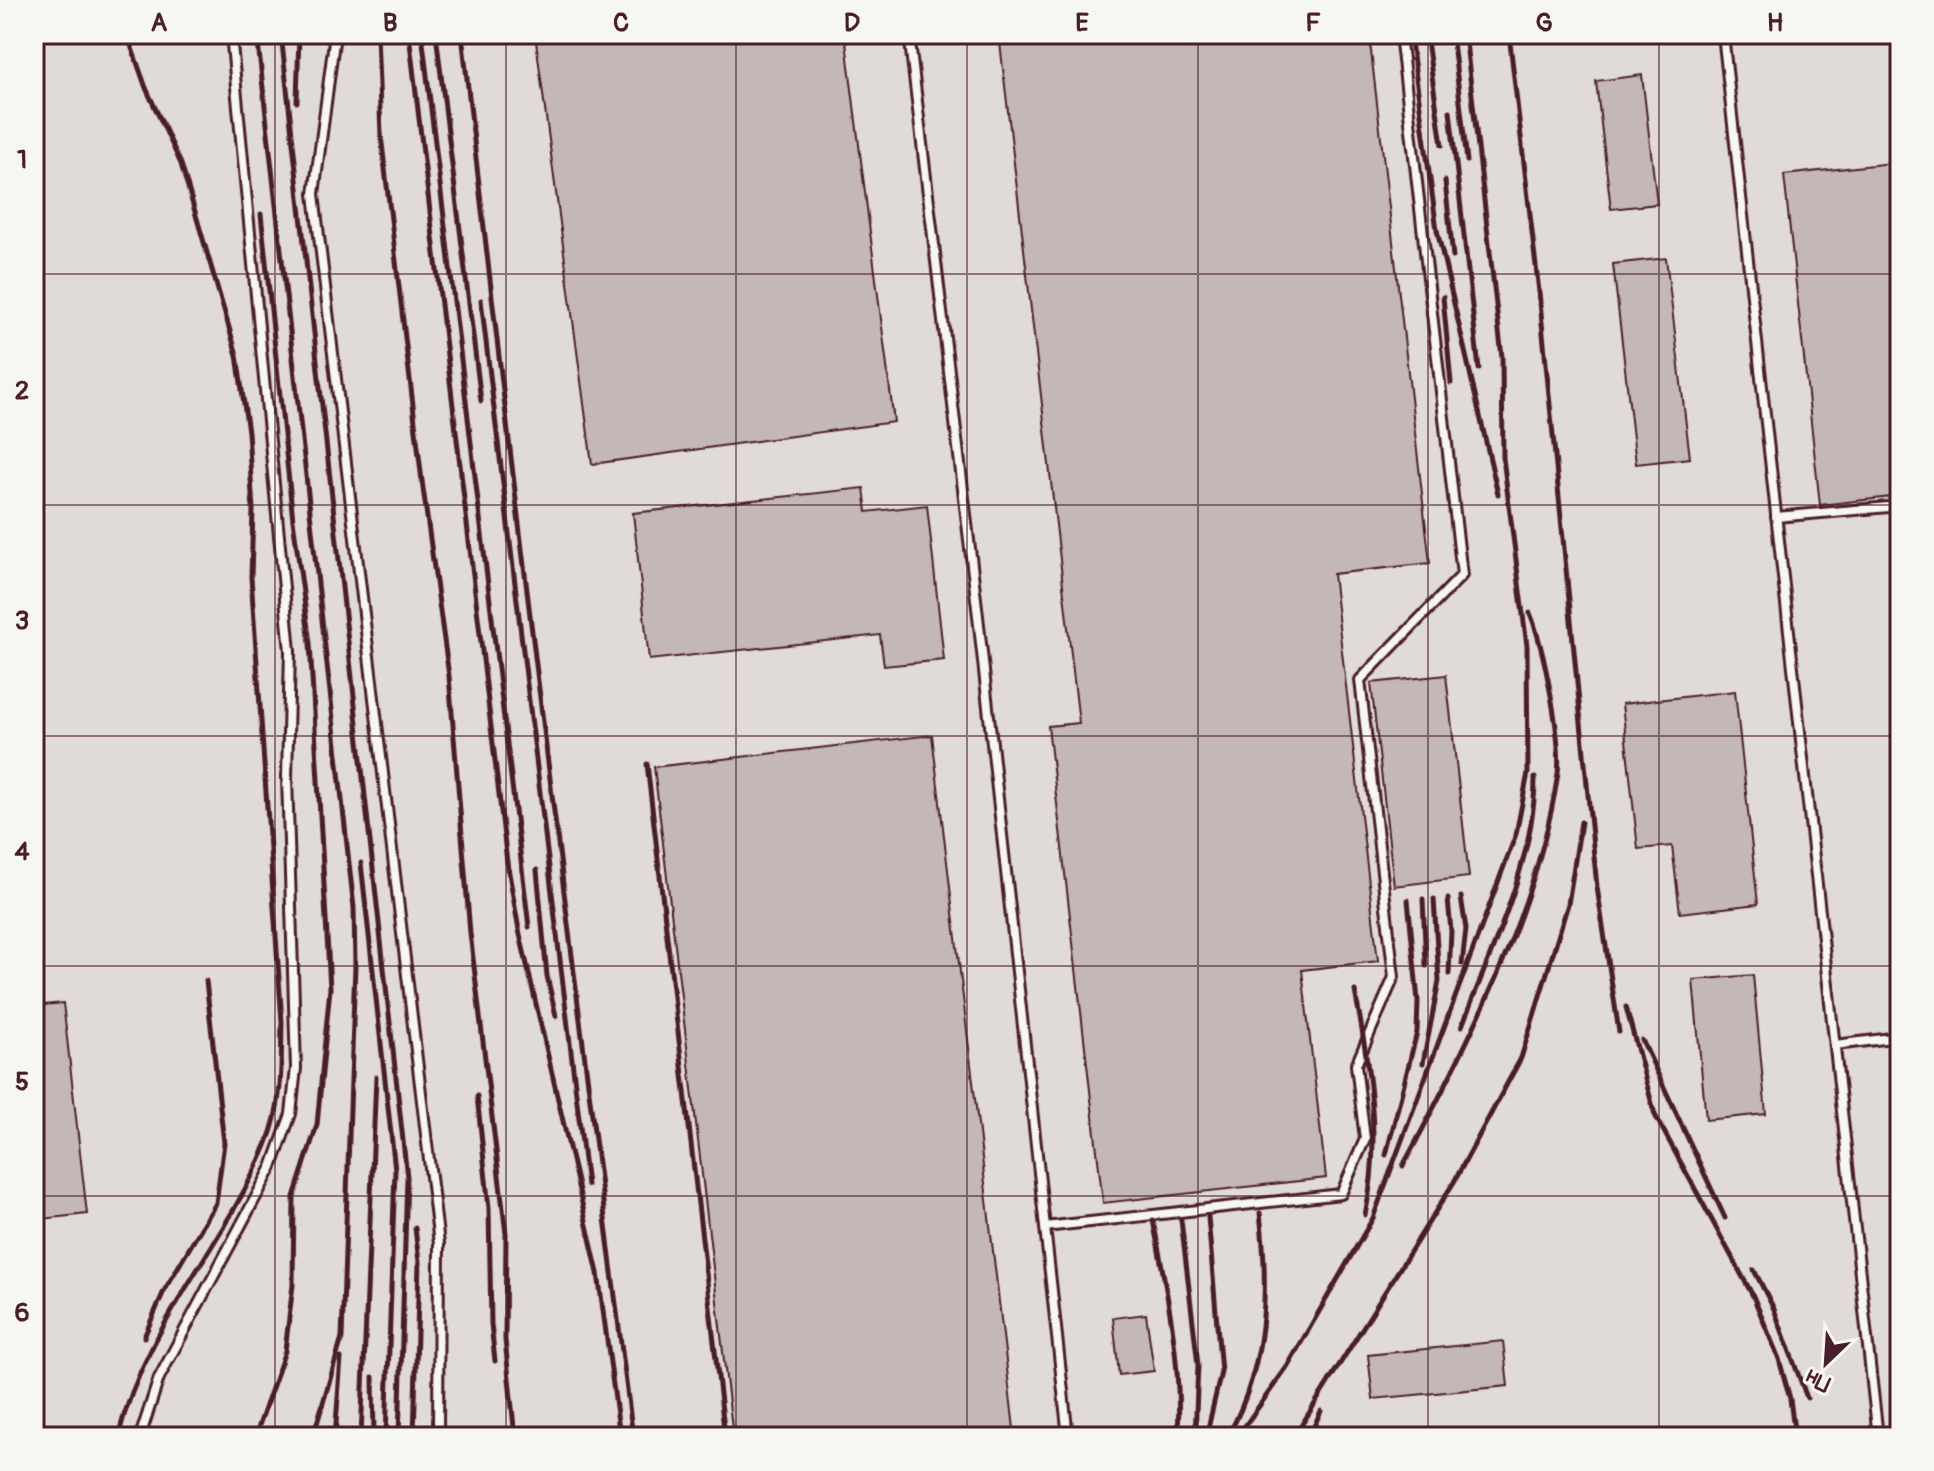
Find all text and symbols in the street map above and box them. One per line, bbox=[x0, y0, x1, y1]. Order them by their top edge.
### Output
text: A bbox=[151, 7, 168, 39]
text: B bbox=[383, 7, 397, 39]
text: C bbox=[613, 7, 629, 39]
text: D bbox=[844, 7, 860, 39]
text: E bbox=[1075, 7, 1089, 39]
text: F bbox=[1305, 7, 1321, 39]
text: G bbox=[1535, 7, 1553, 39]
text: H bbox=[1767, 7, 1783, 39]
text: 1 bbox=[17, 144, 27, 176]
text: 2 bbox=[15, 375, 29, 407]
text: 3 bbox=[15, 605, 29, 637]
text: 4 bbox=[14, 836, 30, 868]
text: 5 bbox=[15, 1066, 29, 1098]
text: 6 bbox=[14, 1297, 30, 1329]
north arrow bbox=[1786, 1323, 1866, 1403]
text: Пн bbox=[1801, 1362, 1835, 1398]

